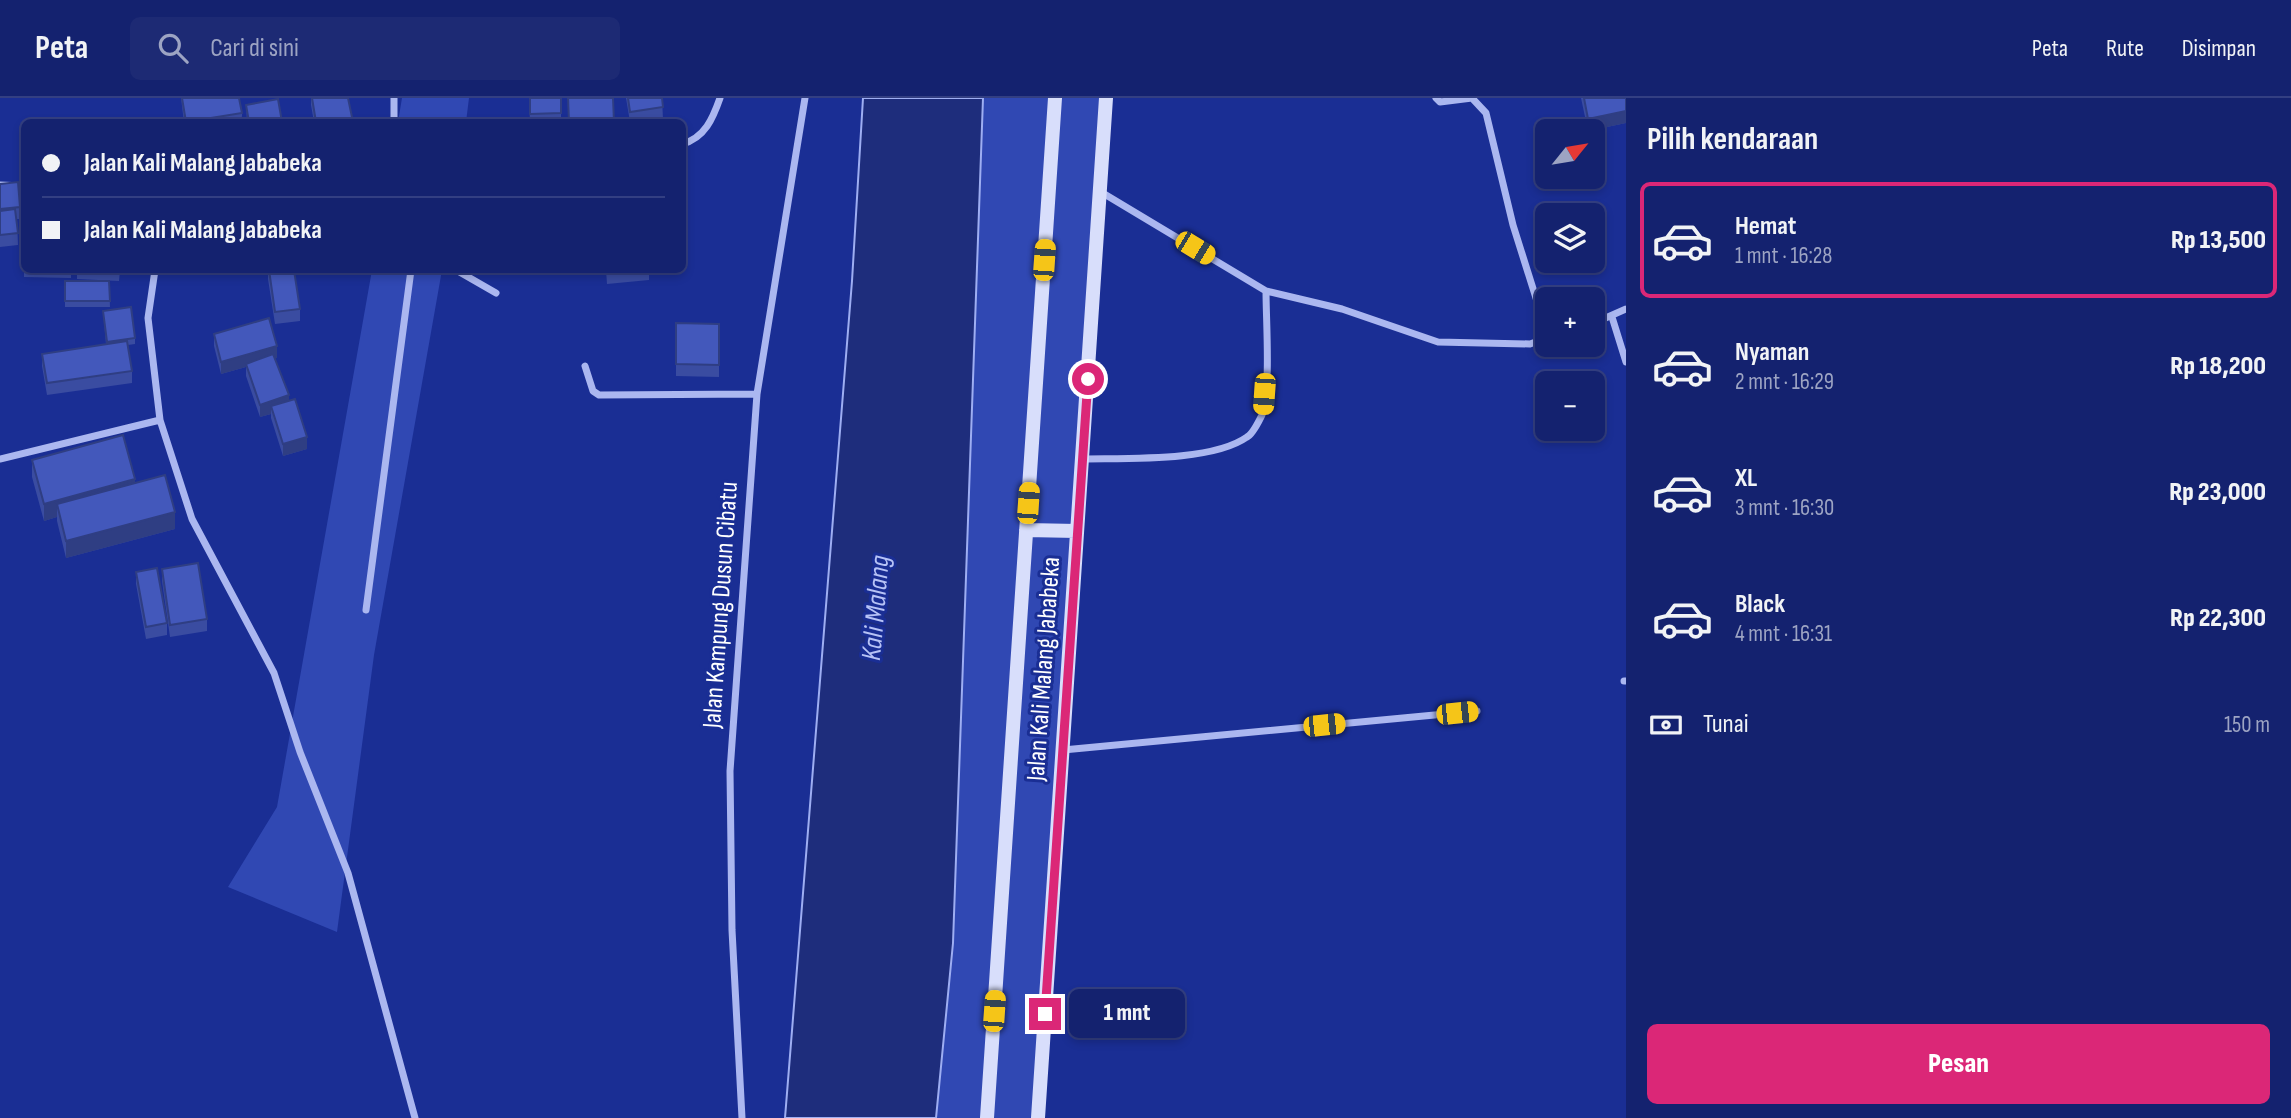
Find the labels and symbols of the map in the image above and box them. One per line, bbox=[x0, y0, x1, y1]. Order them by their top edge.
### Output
north arrow bbox=[1535, 119, 1605, 189]
car bbox=[1172, 228, 1219, 268]
car bbox=[1033, 238, 1056, 282]
route start bbox=[1072, 363, 1104, 395]
car bbox=[1253, 372, 1276, 416]
street label: Jalan Kampung Dusun Cibatu bbox=[697, 481, 745, 730]
car bbox=[1017, 481, 1040, 525]
water label: Kali Malang bbox=[855, 553, 897, 662]
street label: Jalan Kali Malang Jababeka bbox=[1021, 556, 1067, 783]
car bbox=[1436, 700, 1479, 726]
car bbox=[1303, 712, 1346, 738]
car bbox=[983, 989, 1006, 1033]
callout: 1 mnt bbox=[1070, 990, 1185, 1038]
route end bbox=[1029, 998, 1061, 1030]

